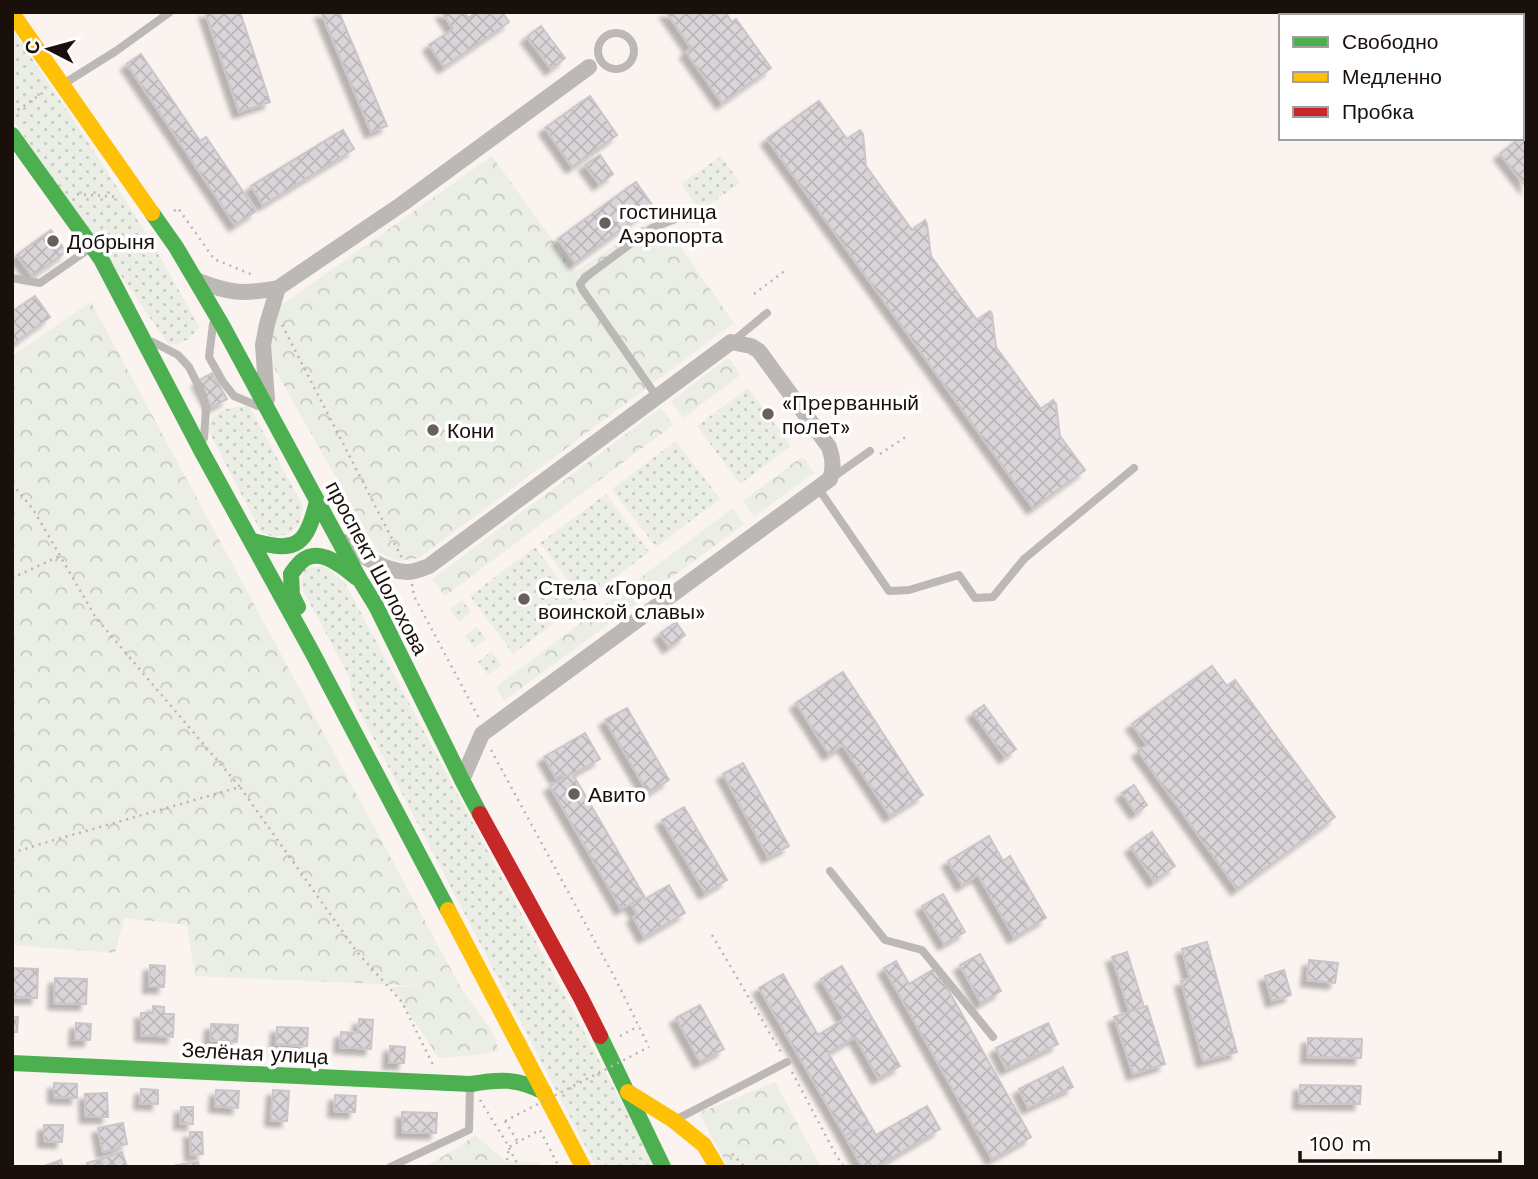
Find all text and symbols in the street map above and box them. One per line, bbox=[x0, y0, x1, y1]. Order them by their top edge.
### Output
north arrow bbox=[14, 14, 84, 84]
legend bbox=[1279, 14, 1524, 140]
text: Свободно bbox=[1342, 29, 1439, 54]
text: С bbox=[20, 39, 45, 55]
text: Медленно bbox=[1342, 64, 1442, 89]
text: Пробка bbox=[1342, 99, 1414, 124]
place label: гостиница Аэропорта bbox=[619, 199, 723, 248]
marker: гостиница Аэропорта bbox=[597, 215, 613, 231]
place label: Добрыня bbox=[67, 229, 155, 254]
marker: Добрыня bbox=[45, 233, 61, 249]
place label: «Пpepвaнный пoлeт» bbox=[782, 390, 919, 439]
marker: «Пpepвaнный пoлeт» bbox=[760, 406, 776, 422]
place label: Кони bbox=[447, 418, 494, 443]
marker: Кони bbox=[425, 422, 441, 438]
street label: проспект Шолохова bbox=[321, 477, 434, 660]
place label: Стела «Город воинской славы» bbox=[538, 575, 705, 624]
marker: Стела «Город воинской славы» bbox=[516, 591, 532, 607]
place label: Авито bbox=[588, 782, 646, 807]
marker: Авито bbox=[566, 786, 582, 802]
street label: Зелёная улица bbox=[181, 1037, 329, 1069]
scale bar bbox=[1300, 1120, 1500, 1164]
text: 100 m bbox=[1310, 1131, 1372, 1156]

